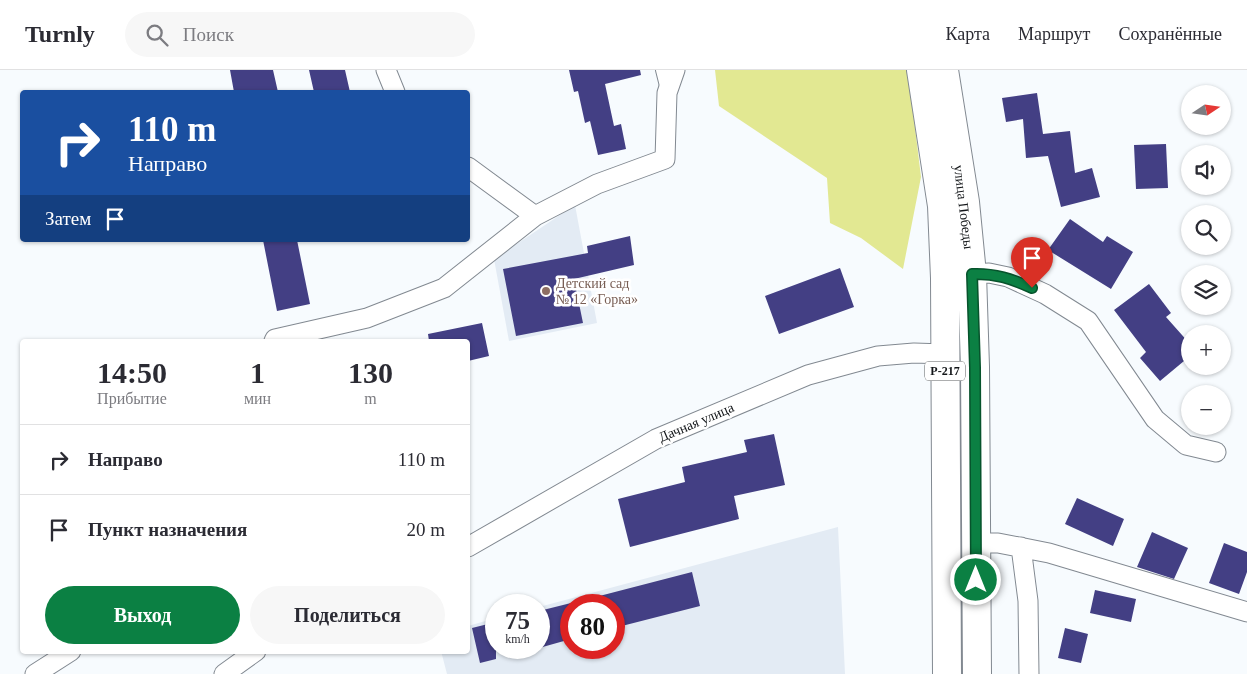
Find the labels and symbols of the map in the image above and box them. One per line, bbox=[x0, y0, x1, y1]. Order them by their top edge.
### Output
north arrow bbox=[1181, 85, 1231, 135]
street label: улица Победы bbox=[951, 164, 976, 251]
pin bbox=[1011, 237, 1053, 288]
place label: Детский сад № 12 «Горка» bbox=[556, 276, 638, 307]
marker: Детский сад № 12 «Горка» bbox=[540, 285, 552, 297]
road number: Р-217 bbox=[925, 362, 965, 380]
street label: Дачная улица bbox=[656, 400, 737, 445]
position arrow bbox=[949, 553, 1001, 605]
speed limit sign: 80 bbox=[560, 594, 625, 659]

